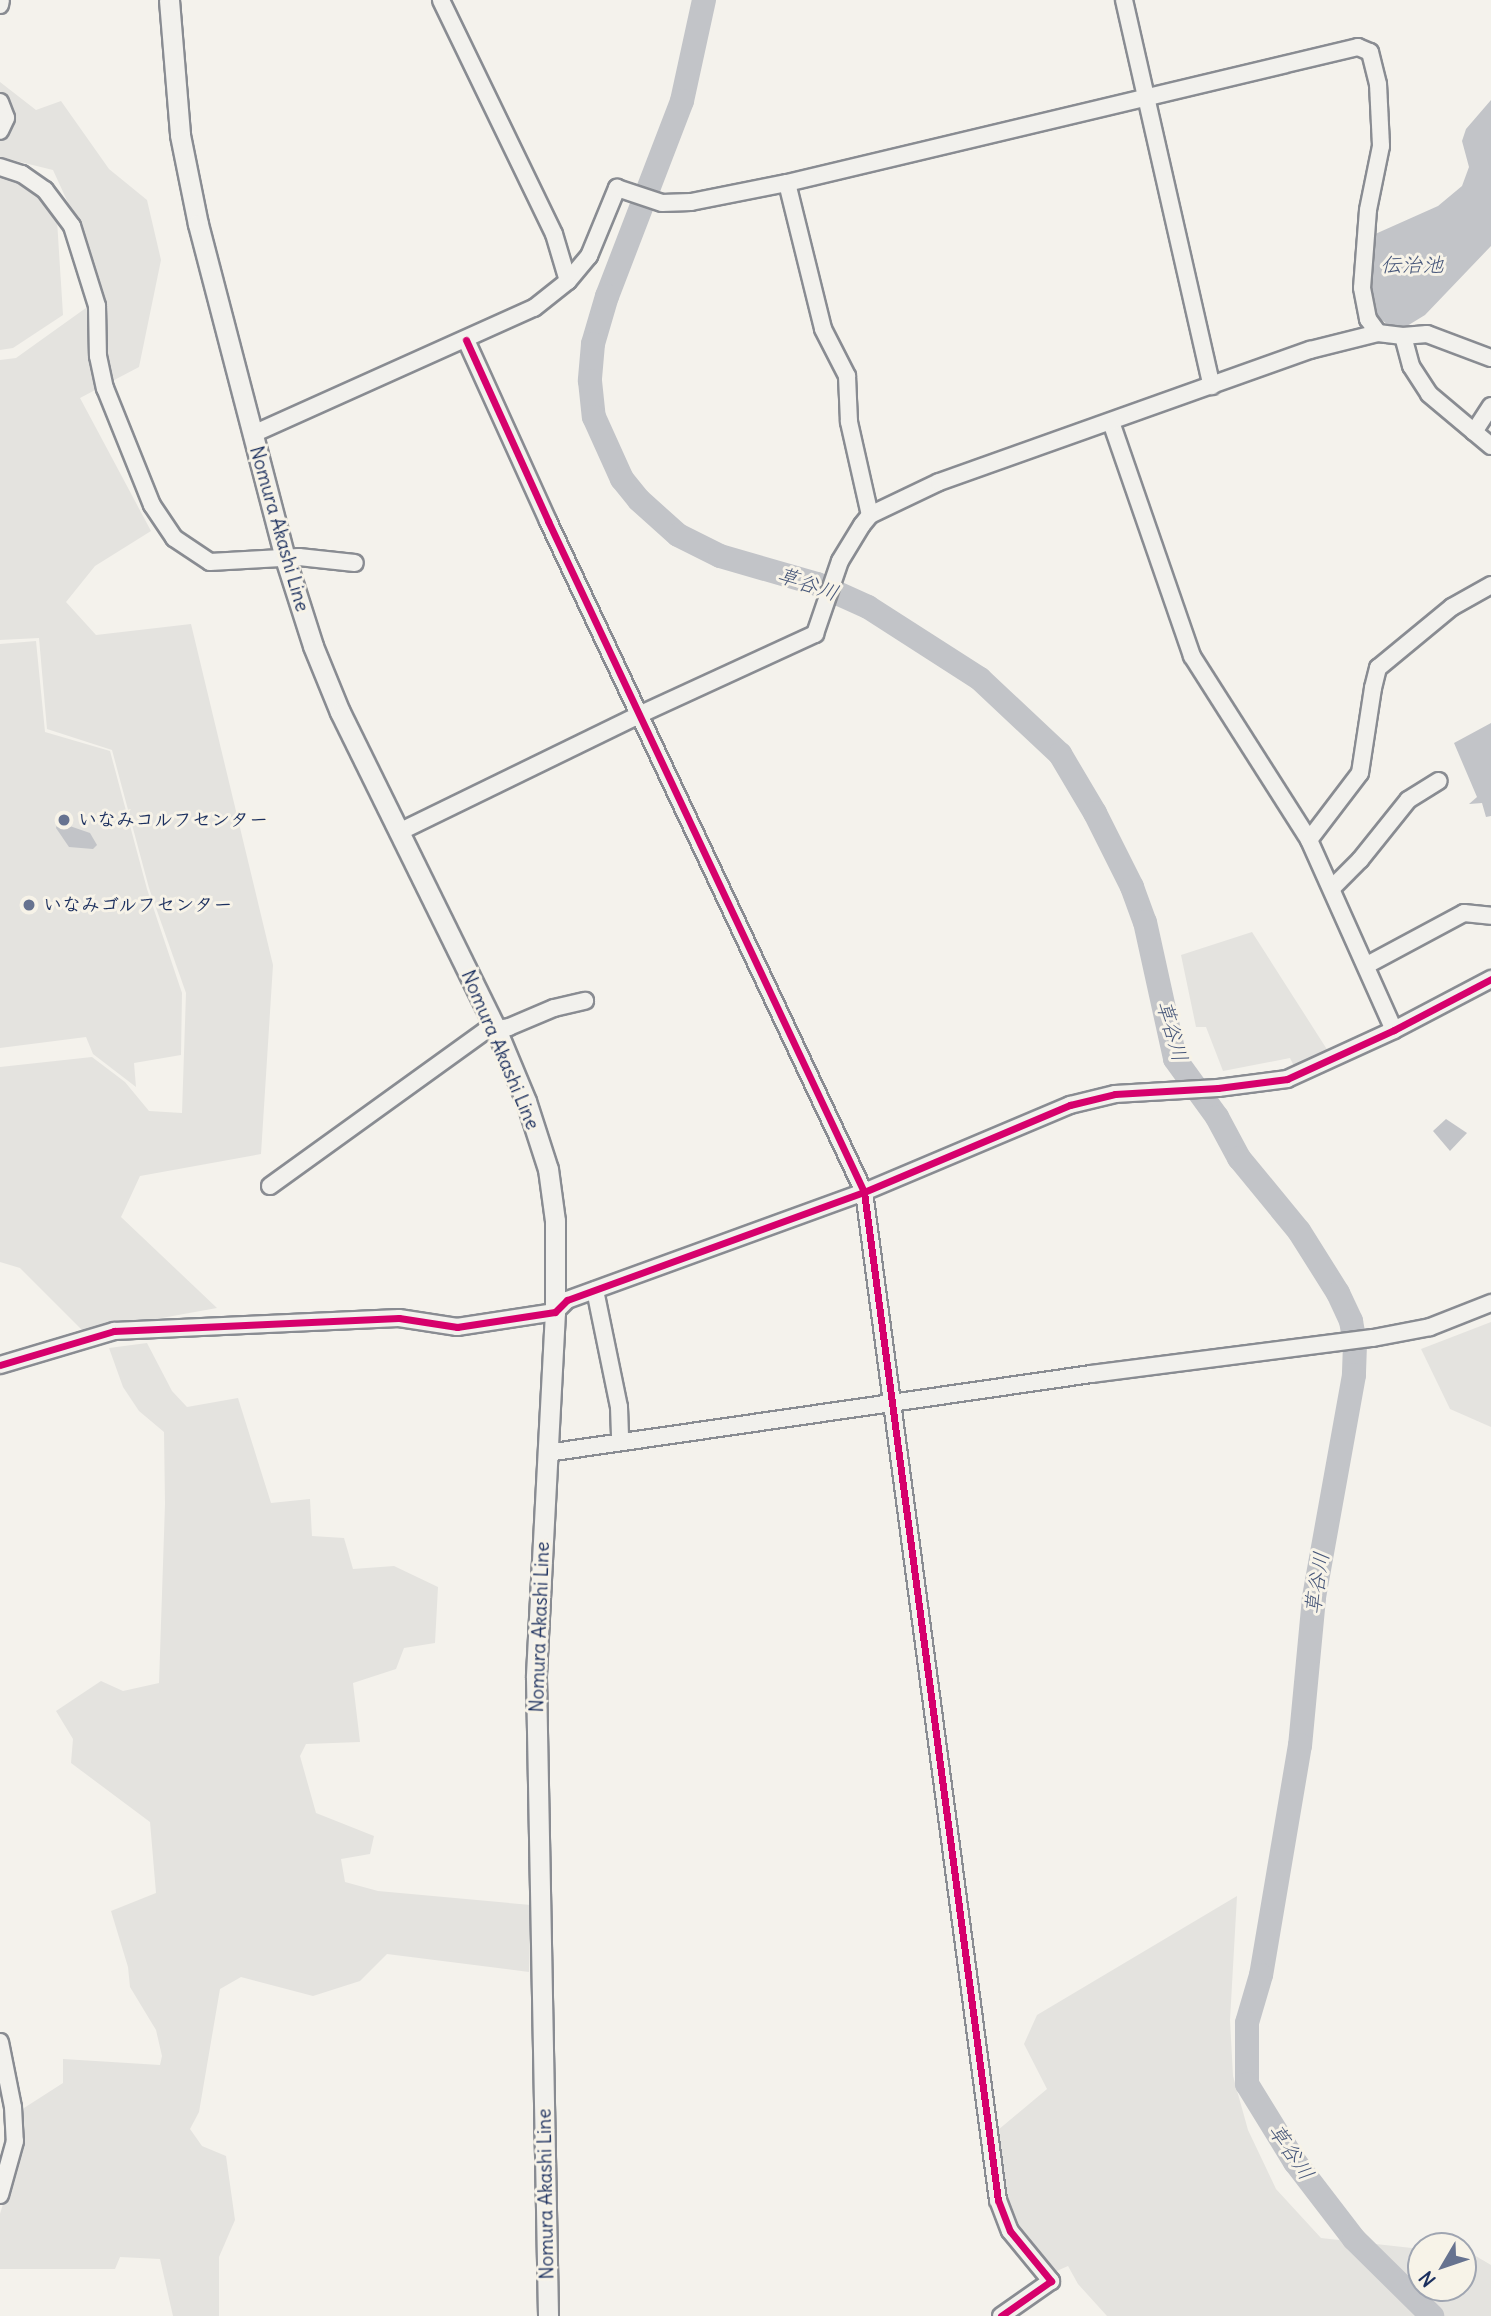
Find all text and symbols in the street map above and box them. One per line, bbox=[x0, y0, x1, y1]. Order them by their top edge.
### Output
water label: 伝治池 bbox=[1381, 252, 1443, 278]
street label: Nomura Akashi Line bbox=[244, 444, 314, 614]
water label: 草谷川 bbox=[774, 562, 842, 606]
place label: いなみコルフセンター bbox=[78, 809, 268, 831]
marker: いなみコルフセンター bbox=[56, 812, 72, 828]
place label: いなみゴルフセンター bbox=[43, 894, 233, 916]
marker: いなみゴルフセンター bbox=[21, 897, 37, 913]
street label: Nomura Akashi Line bbox=[456, 967, 544, 1133]
water label: 草谷川 bbox=[1151, 997, 1193, 1065]
street label: Nomura Akashi Line bbox=[526, 1541, 554, 1713]
water label: 草谷川 bbox=[1300, 1550, 1334, 1616]
street label: Nomura Akashi Line bbox=[533, 2108, 559, 2280]
water label: 草谷川 bbox=[1263, 2119, 1319, 2185]
north arrow bbox=[1407, 2232, 1477, 2302]
text: N bbox=[1414, 2266, 1441, 2292]

